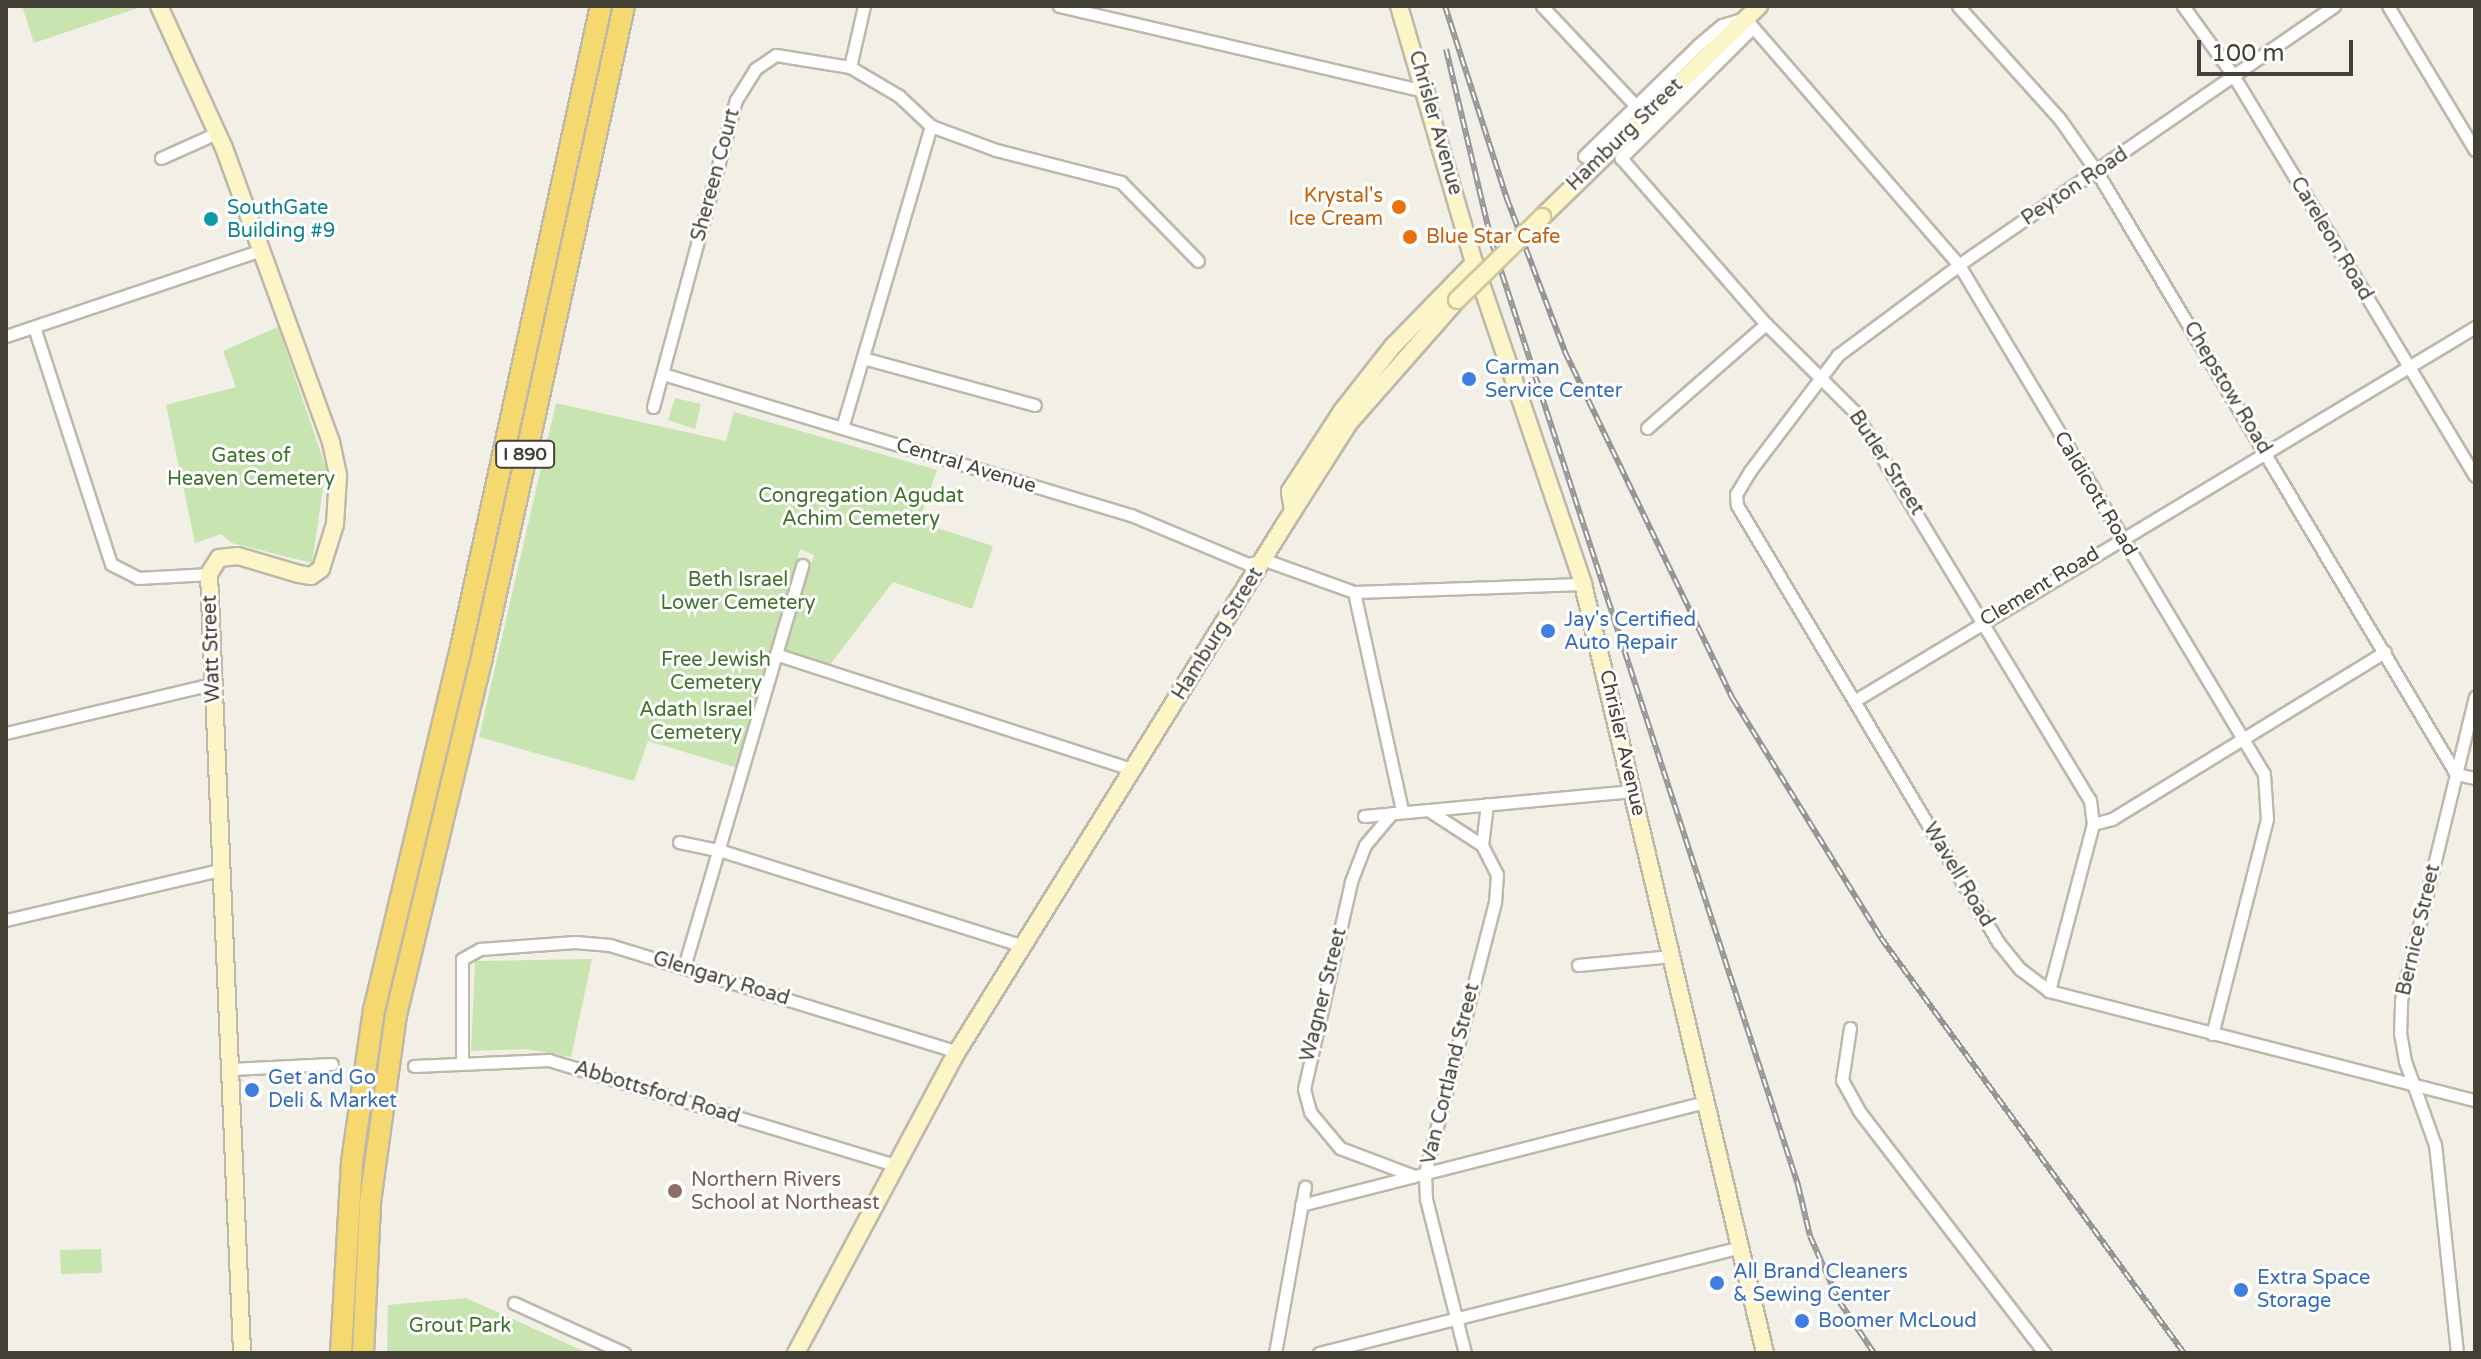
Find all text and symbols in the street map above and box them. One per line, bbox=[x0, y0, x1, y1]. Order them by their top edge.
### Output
scale bar bbox=[2201, 24, 2357, 74]
text: 100 m bbox=[2211, 39, 2285, 68]
street label: Chrisler Avenue bbox=[1403, 48, 1467, 198]
street label: Hamburg Street bbox=[1562, 74, 1688, 196]
street label: Shereen Court bbox=[687, 106, 745, 244]
street label: Peyton Road bbox=[2017, 143, 2133, 231]
street label: Careleon Road bbox=[2285, 173, 2377, 305]
place label: Krystal's Ice Cream bbox=[1288, 184, 1383, 231]
place label: SouthGate Building #9 bbox=[227, 196, 335, 243]
marker: Krystal's Ice Cream bbox=[1390, 198, 1408, 216]
marker: SouthGate Building #9 bbox=[202, 210, 220, 228]
place label: Blue Star Cafe bbox=[1426, 225, 1560, 249]
marker: Blue Star Cafe bbox=[1401, 228, 1419, 246]
street label: Chepstow Road bbox=[2178, 317, 2276, 459]
place label: Carman Service Center bbox=[1485, 356, 1622, 403]
marker: Carman Service Center bbox=[1460, 370, 1478, 388]
street label: Butler Street bbox=[1843, 406, 1929, 520]
street label: Caldicott Road bbox=[2048, 427, 2142, 561]
street label: Central Avenue bbox=[893, 433, 1039, 499]
road number: I 890 bbox=[495, 440, 555, 468]
park label: Gates of Heaven Cemetery bbox=[167, 445, 335, 492]
park label: Congregation Agudat Achim Cemetery bbox=[758, 485, 964, 532]
street label: Clement Road bbox=[1976, 542, 2104, 632]
street label: Hamburg Street bbox=[1168, 563, 1268, 705]
park label: Beth Israel Lower Cemetery bbox=[660, 568, 816, 615]
street label: Watt Street bbox=[198, 595, 226, 703]
place label: Jay's Certified Auto Repair bbox=[1564, 608, 1696, 655]
marker: Jay's Certified Auto Repair bbox=[1539, 622, 1557, 640]
park label: Free Jewish Cemetery bbox=[661, 648, 771, 695]
street label: Chrisler Avenue bbox=[1594, 668, 1650, 818]
park label: Adath Israel Cemetery bbox=[639, 698, 753, 745]
street label: Wavell Road bbox=[1917, 818, 1999, 932]
street label: Bernice Street bbox=[2392, 862, 2446, 998]
street label: Wagner Street bbox=[1296, 926, 1352, 1064]
street label: Glengary Road bbox=[650, 947, 792, 1011]
street label: Van Cortland Street bbox=[1417, 981, 1485, 1167]
street label: Abbottsford Road bbox=[571, 1056, 743, 1130]
place label: Get and Go Deli & Market bbox=[268, 1066, 397, 1113]
marker: Get and Go Deli & Market bbox=[243, 1081, 261, 1099]
place label: Northern Rivers School at Northeast bbox=[691, 1168, 880, 1215]
marker: Northern Rivers School at Northeast bbox=[666, 1182, 684, 1200]
place label: All Brand Cleaners & Sewing Center bbox=[1733, 1260, 1908, 1307]
place label: Extra Space Storage bbox=[2257, 1266, 2370, 1313]
marker: All Brand Cleaners & Sewing Center bbox=[1708, 1274, 1726, 1292]
marker: Extra Space Storage bbox=[2232, 1281, 2250, 1299]
place label: Boomer McLoud bbox=[1818, 1309, 1977, 1333]
marker: Boomer McLoud bbox=[1793, 1312, 1811, 1330]
park label: Grout Park bbox=[409, 1314, 511, 1338]

